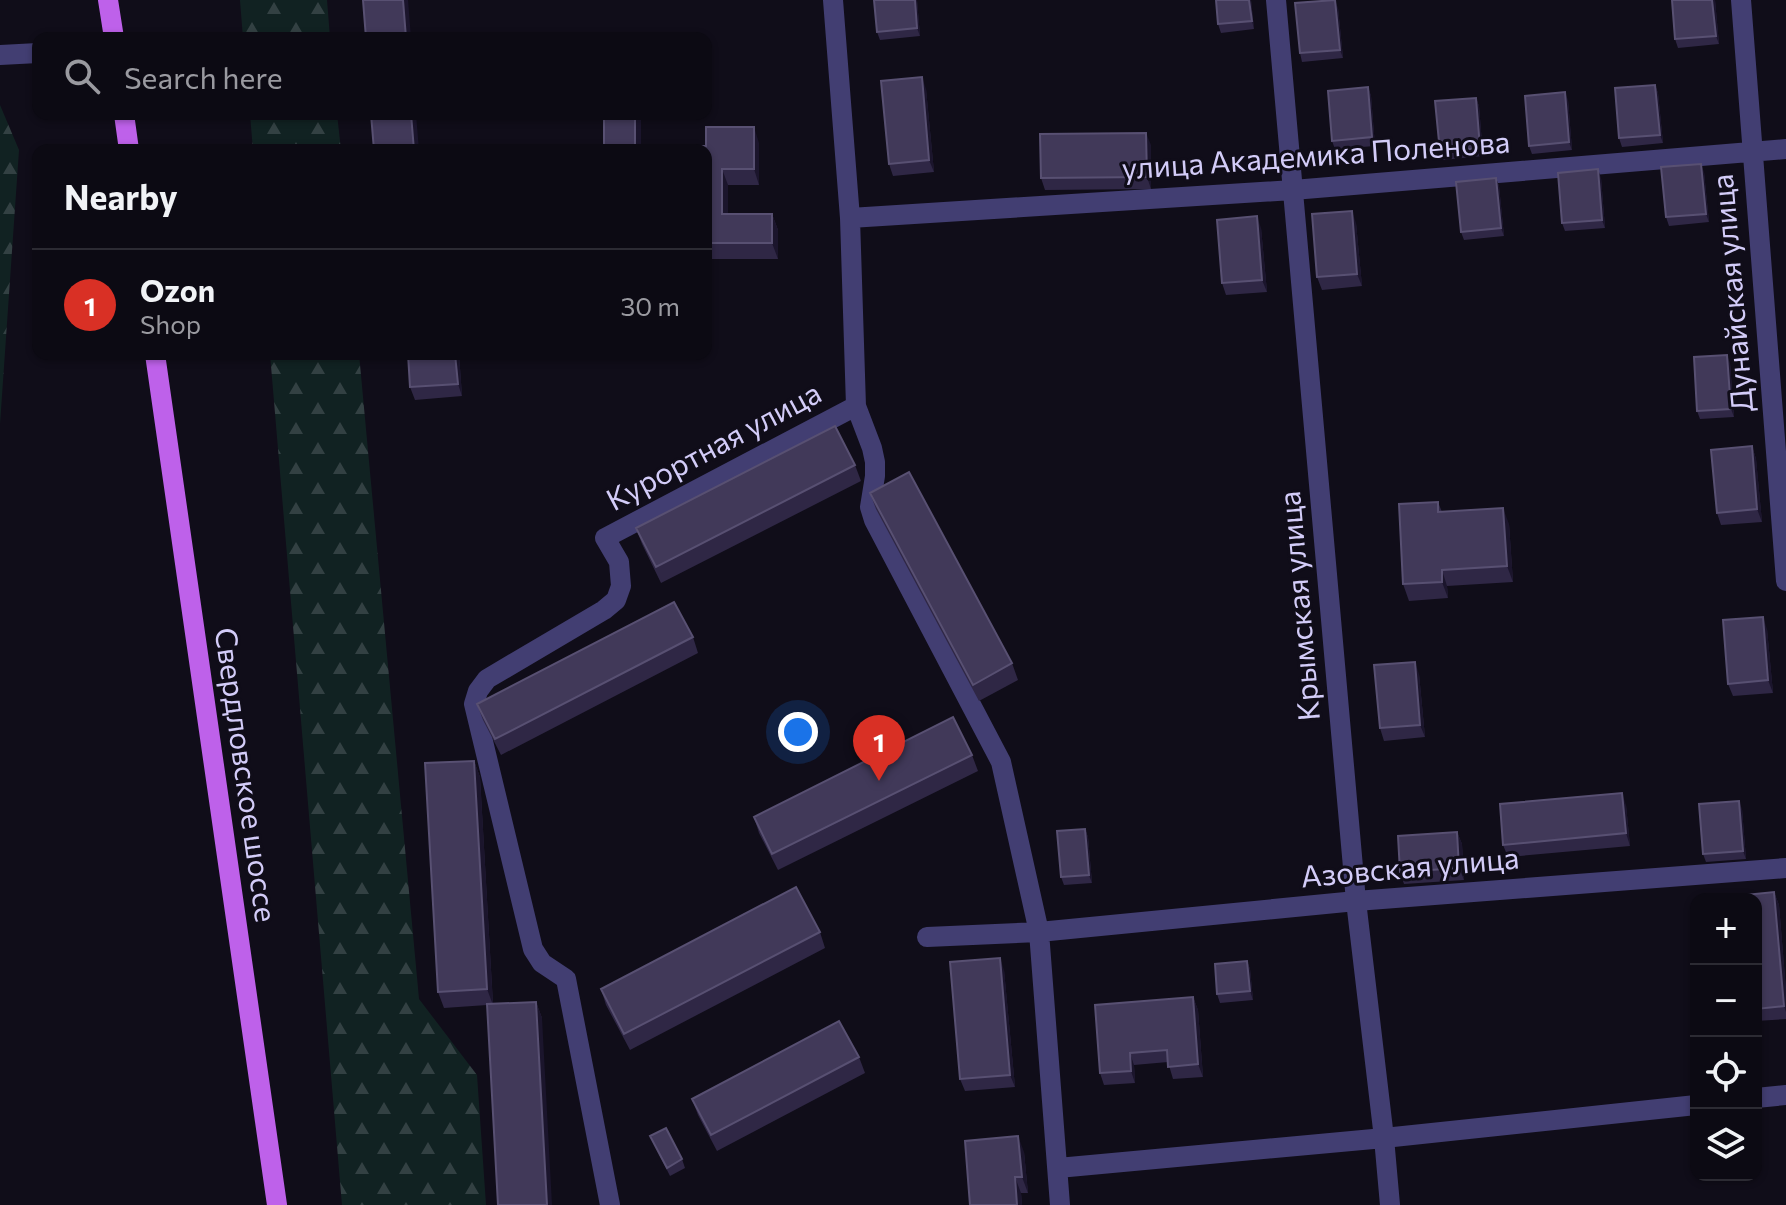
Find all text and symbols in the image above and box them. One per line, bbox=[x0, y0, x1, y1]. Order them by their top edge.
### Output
search box bbox=[32, 32, 712, 120]
icon: search bbox=[60, 54, 104, 98]
text: Search here bbox=[124, 58, 283, 95]
street label: улица Академика Поленова bbox=[1120, 121, 1511, 186]
street label: Дунайская улица bbox=[1702, 173, 1759, 414]
text: Nearby bbox=[64, 175, 178, 217]
text: Ozon bbox=[140, 271, 215, 308]
text: 1 bbox=[84, 290, 96, 321]
text: 30 m bbox=[621, 290, 680, 321]
text: Shop bbox=[140, 308, 201, 339]
street label: Курортная улица bbox=[599, 373, 826, 517]
street label: Крымская улица bbox=[1269, 490, 1326, 723]
street label: Свердловское шоссе bbox=[208, 625, 286, 924]
your location bbox=[778, 712, 818, 752]
pin: 1 bbox=[853, 715, 905, 781]
street label: Азовская улица bbox=[1299, 838, 1521, 893]
map controls bbox=[1690, 893, 1762, 1181]
button: + bbox=[1690, 893, 1762, 965]
button: − bbox=[1690, 965, 1762, 1037]
button: locate bbox=[1690, 1037, 1762, 1109]
button: layers bbox=[1690, 1109, 1762, 1181]

